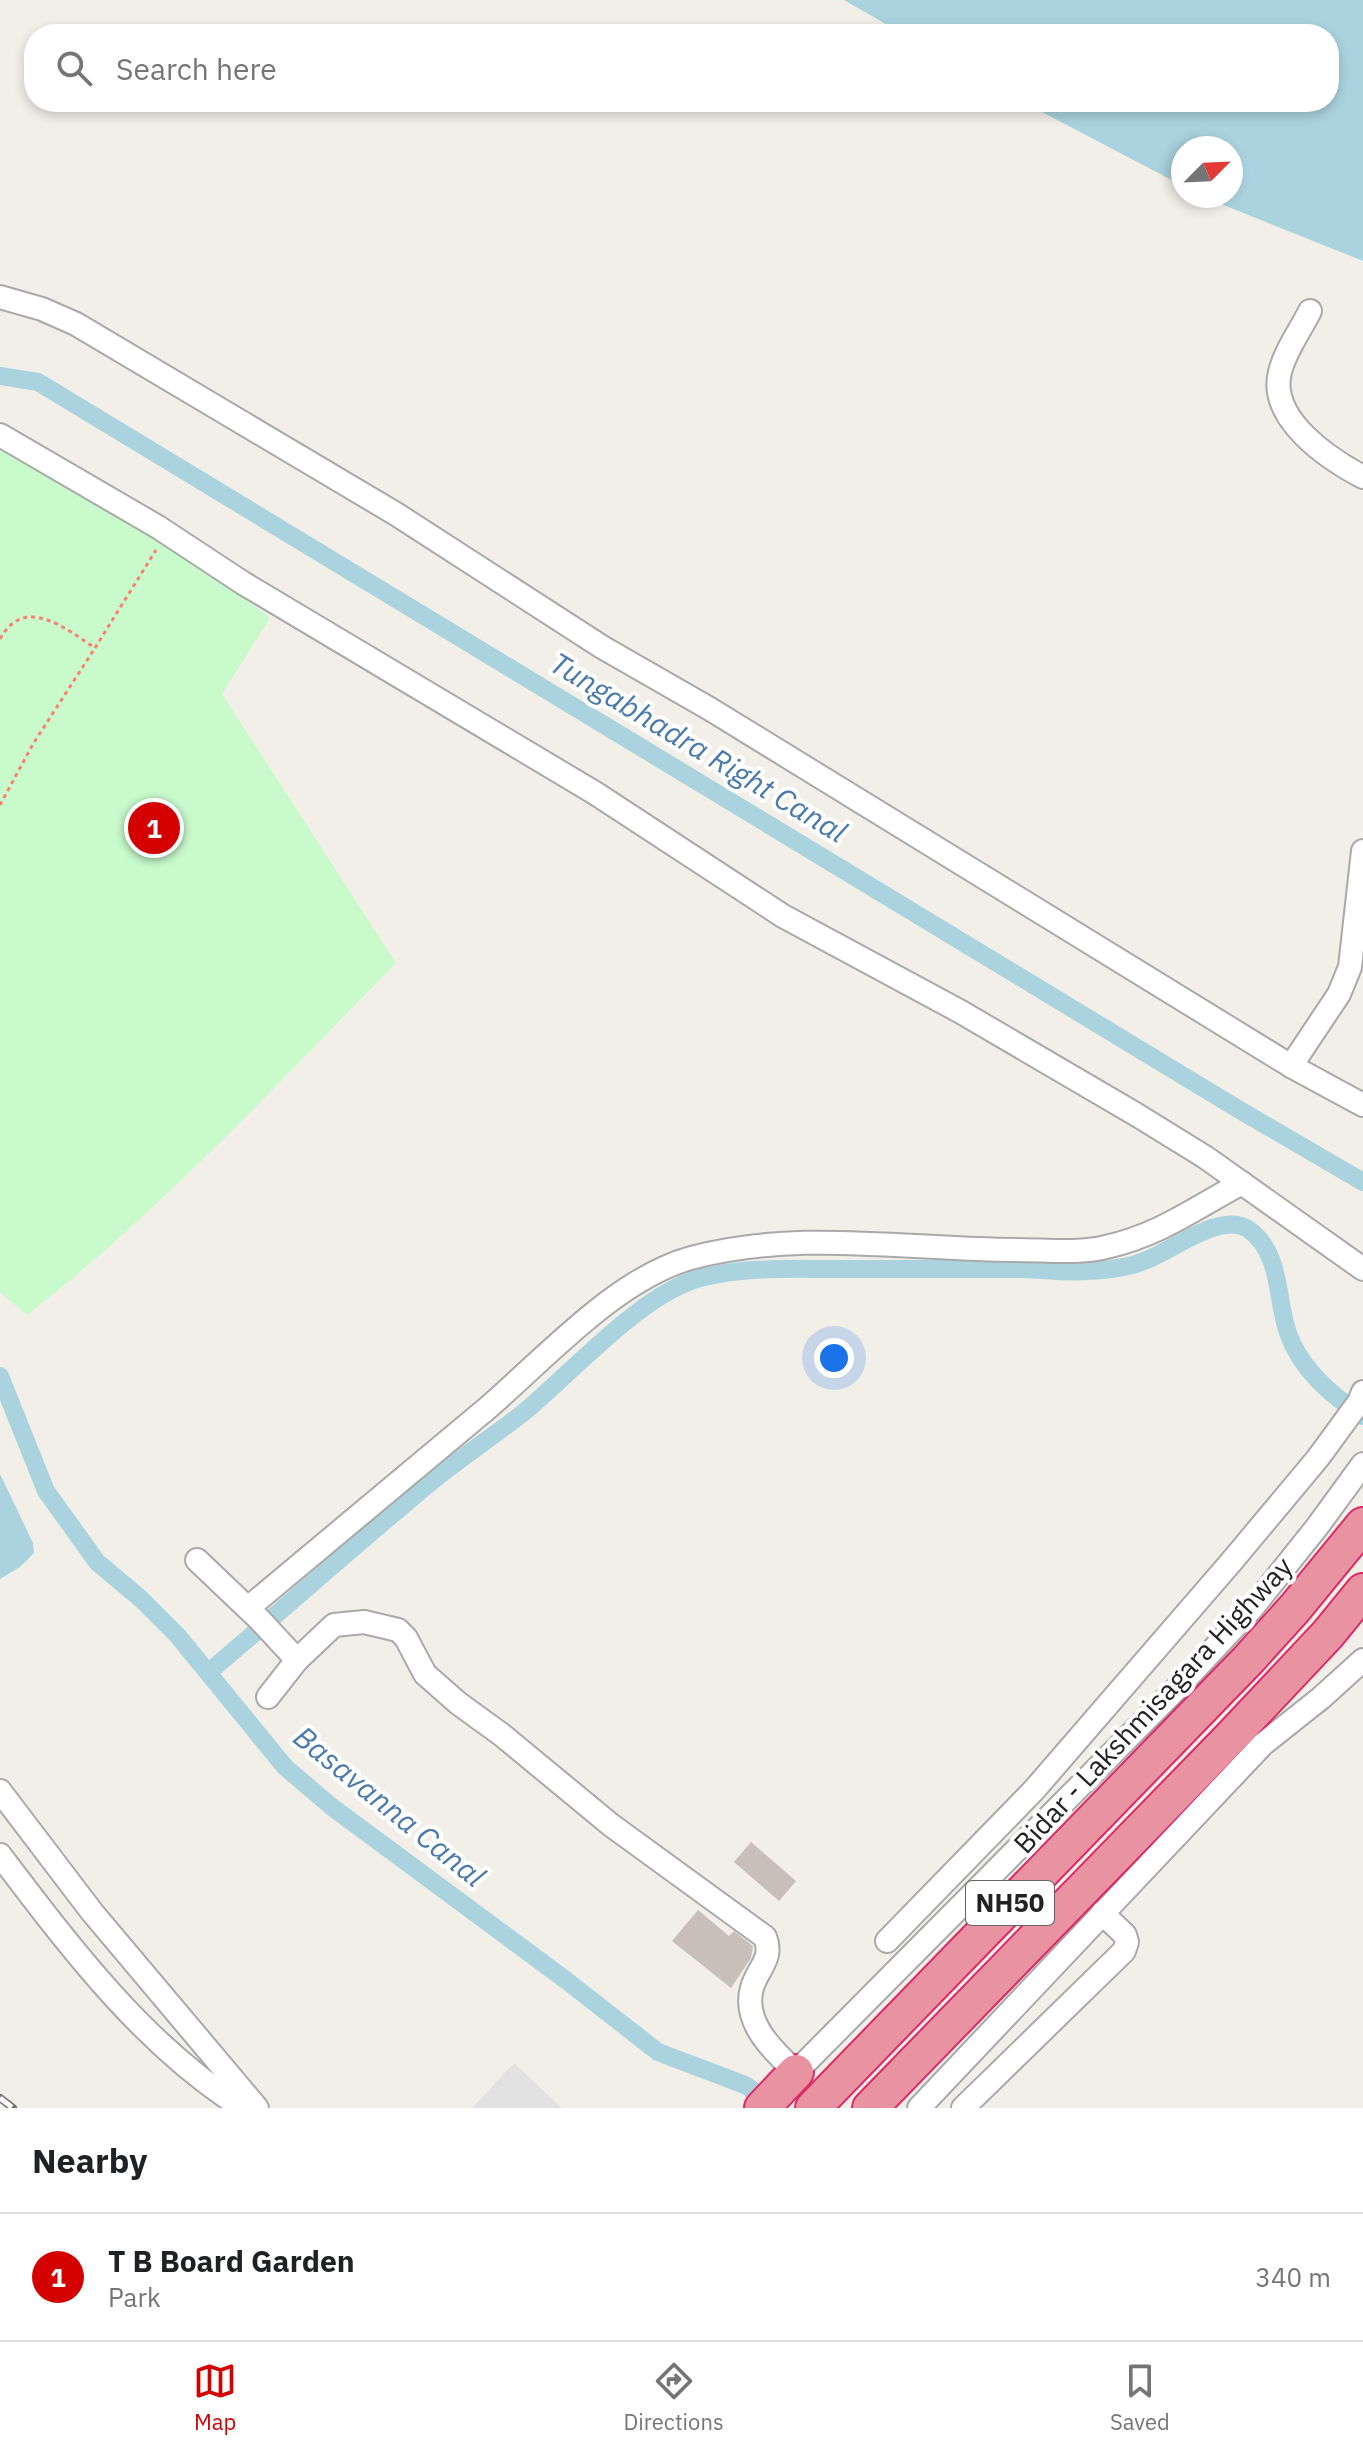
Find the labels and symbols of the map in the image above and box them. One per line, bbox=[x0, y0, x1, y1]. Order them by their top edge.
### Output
north arrow bbox=[1171, 136, 1243, 208]
water label: Tungabhadra Right Canal bbox=[543, 643, 854, 851]
pin: 1 bbox=[128, 798, 180, 858]
your location bbox=[814, 1338, 854, 1378]
street label: Bidar - Lakshmisagara Highway bbox=[1005, 1548, 1300, 1861]
water label: Basavanna Canal bbox=[286, 1717, 494, 1895]
road number: NH50 bbox=[966, 1881, 1054, 1925]

